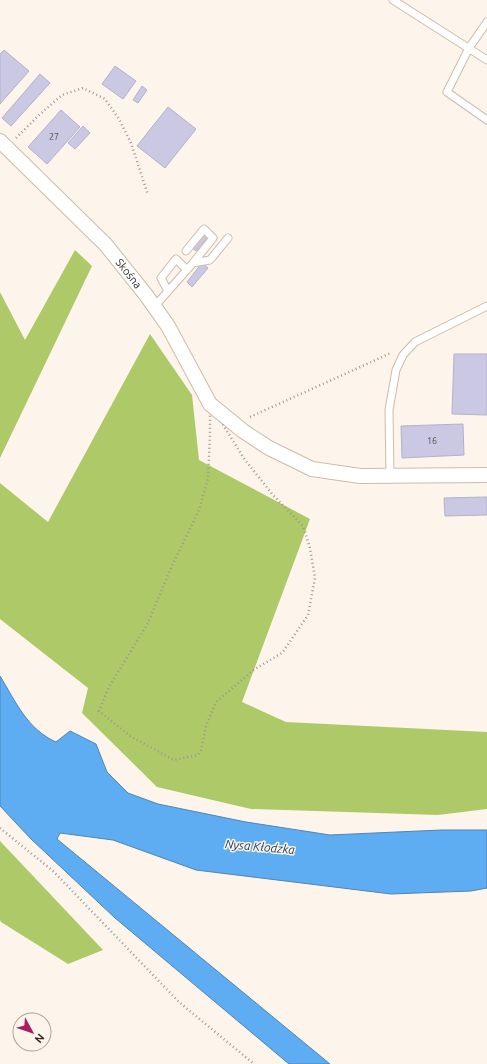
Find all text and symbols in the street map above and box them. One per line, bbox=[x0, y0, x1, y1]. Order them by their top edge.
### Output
house number: 27 bbox=[49, 132, 59, 142]
street label: Skośna bbox=[113, 256, 144, 291]
house number: 16 bbox=[427, 436, 437, 446]
water label: Nysa Kłodzka bbox=[225, 837, 296, 856]
north arrow bbox=[12, 1012, 52, 1052]
text: N bbox=[32, 1031, 47, 1045]

